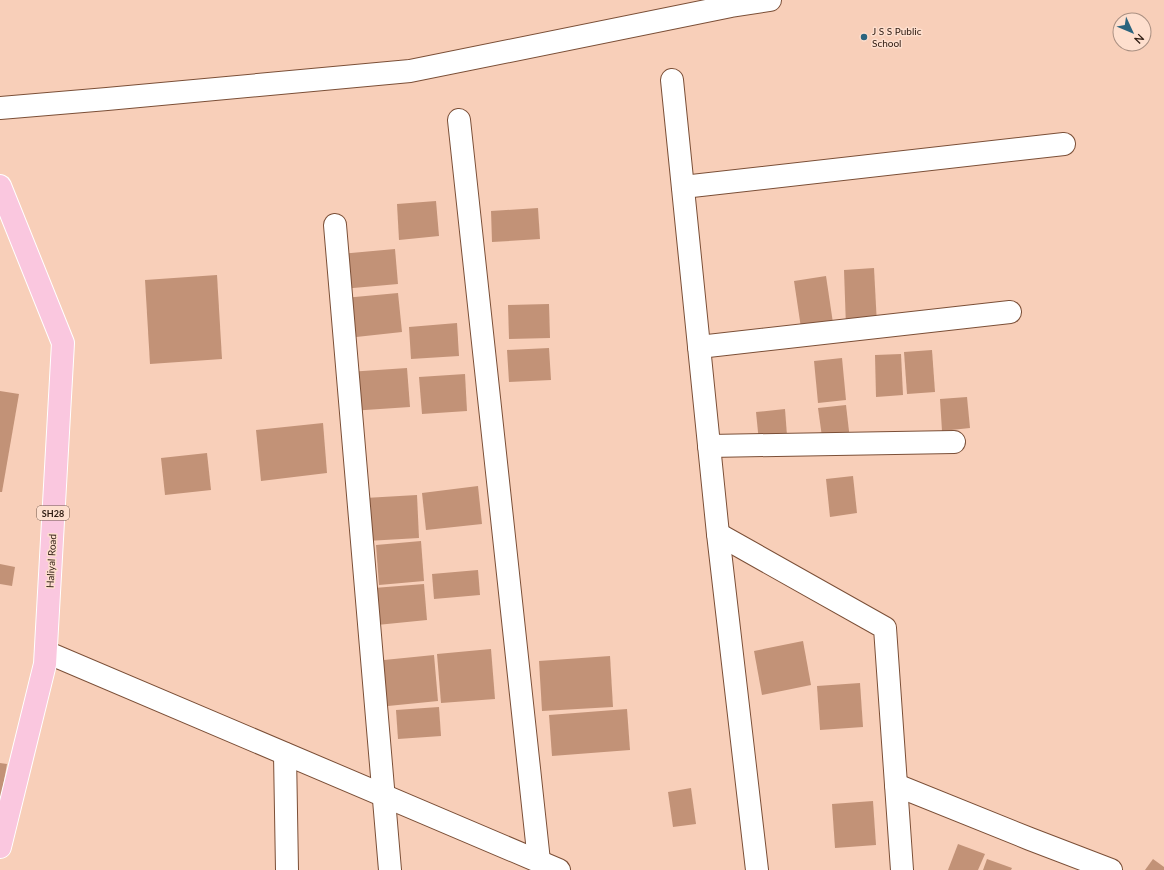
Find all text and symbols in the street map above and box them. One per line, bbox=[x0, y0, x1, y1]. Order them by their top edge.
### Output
north arrow bbox=[1112, 12, 1152, 52]
place label: J S S Public School bbox=[872, 25, 922, 49]
marker: J S S Public School bbox=[859, 32, 869, 42]
text: N bbox=[1132, 32, 1147, 47]
road number: SH28 bbox=[37, 506, 69, 520]
street label: Haliyal Road bbox=[44, 534, 58, 588]

